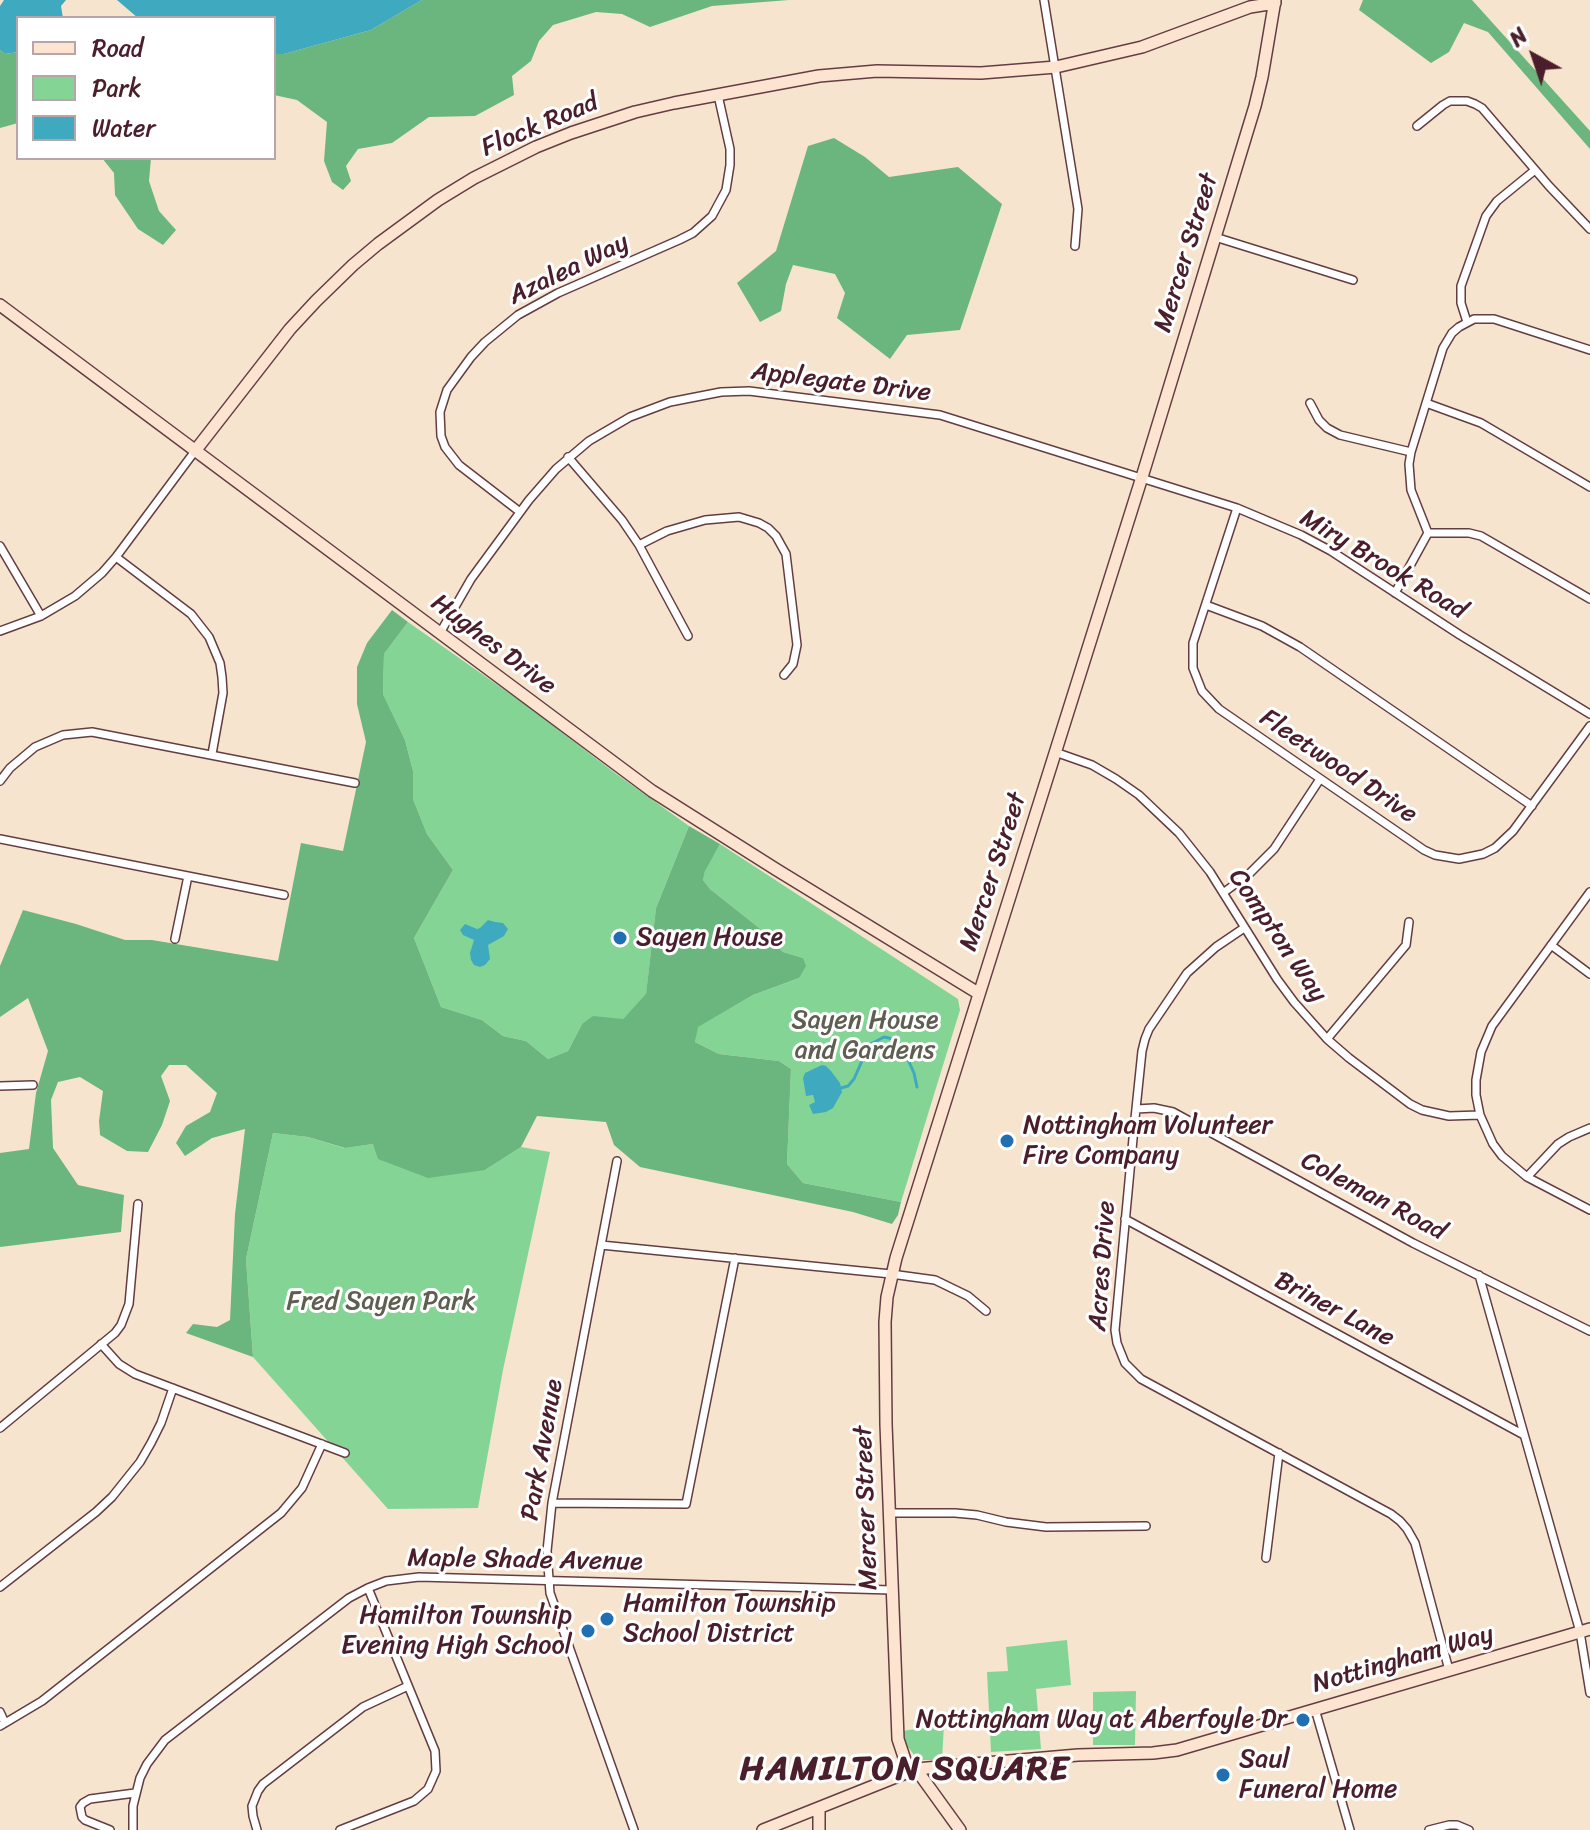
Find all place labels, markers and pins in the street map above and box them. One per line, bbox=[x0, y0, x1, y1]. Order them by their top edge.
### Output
place label: Sayen House bbox=[636, 922, 783, 954]
marker: Sayen House bbox=[611, 929, 629, 947]
place label: Nottingham Volunteer Fire Company bbox=[1023, 1110, 1272, 1172]
marker: Nottingham Volunteer Fire Company bbox=[998, 1132, 1016, 1150]
place label: Hamilton Township School District bbox=[623, 1588, 836, 1650]
place label: Hamilton Township Evening High School bbox=[341, 1600, 572, 1662]
marker: Hamilton Township School District bbox=[598, 1610, 616, 1628]
marker: Hamilton Township Evening High School bbox=[579, 1622, 597, 1640]
place label: Nottingham Way at Aberfoyle Dr bbox=[916, 1704, 1287, 1736]
marker: Nottingham Way at Aberfoyle Dr bbox=[1294, 1711, 1312, 1729]
place label: Saul Funeral Home bbox=[1239, 1744, 1397, 1806]
marker: Saul Funeral Home bbox=[1214, 1766, 1232, 1784]

